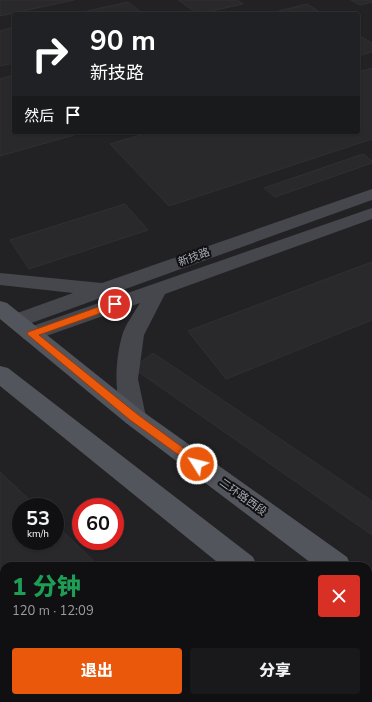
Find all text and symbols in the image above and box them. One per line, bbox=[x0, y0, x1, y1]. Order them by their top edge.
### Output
text: 90 m bbox=[90, 22, 156, 60]
icon: right bbox=[24, 28, 76, 80]
text: 新技路 bbox=[90, 61, 144, 85]
icon: arrive bbox=[62, 104, 84, 126]
text: 然后 bbox=[24, 106, 54, 126]
street label: 新技路 bbox=[176, 244, 212, 270]
pin bbox=[98, 287, 132, 321]
icon: arrive bbox=[104, 293, 126, 315]
position arrow bbox=[176, 443, 218, 485]
street label: 二环路西段 bbox=[216, 475, 270, 519]
speed limit sign: 60 bbox=[72, 498, 124, 550]
text: 53 bbox=[26, 505, 50, 532]
text: km/h bbox=[27, 527, 49, 541]
text: 1 分钟 bbox=[12, 571, 81, 603]
button: close bbox=[318, 575, 360, 617]
text: 120 m · 12:09 bbox=[12, 602, 94, 620]
button: 退出 bbox=[12, 648, 182, 694]
button: 分享 bbox=[190, 648, 360, 694]

